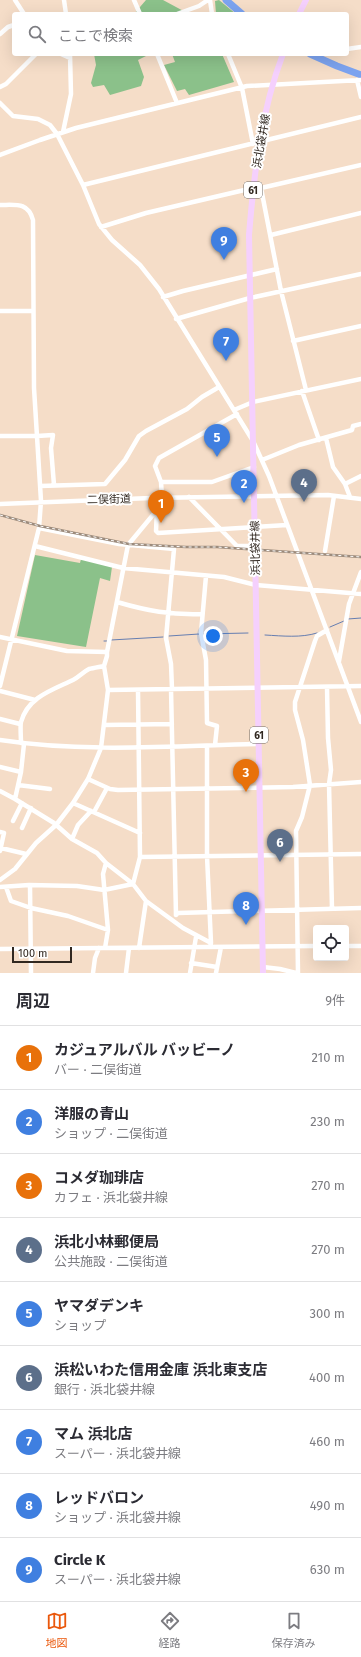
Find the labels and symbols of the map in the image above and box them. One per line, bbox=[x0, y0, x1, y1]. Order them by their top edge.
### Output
street label: 浜北袋井線 bbox=[250, 113, 273, 169]
road number: 61 bbox=[244, 182, 262, 198]
pin: 9 bbox=[211, 227, 237, 260]
pin: 7 bbox=[213, 328, 239, 361]
pin: 5 bbox=[204, 424, 230, 457]
pin: 4 bbox=[291, 469, 317, 502]
pin: 2 bbox=[231, 470, 257, 503]
pin: 1 bbox=[148, 490, 174, 523]
street label: 二俣街道 bbox=[87, 493, 131, 506]
street label: 浜北袋井線 bbox=[249, 520, 262, 576]
your location bbox=[203, 626, 223, 646]
road number: 61 bbox=[250, 727, 268, 743]
pin: 3 bbox=[233, 759, 259, 792]
pin: 6 bbox=[267, 829, 293, 862]
pin: 8 bbox=[233, 892, 259, 925]
scale bar bbox=[12, 945, 72, 964]

